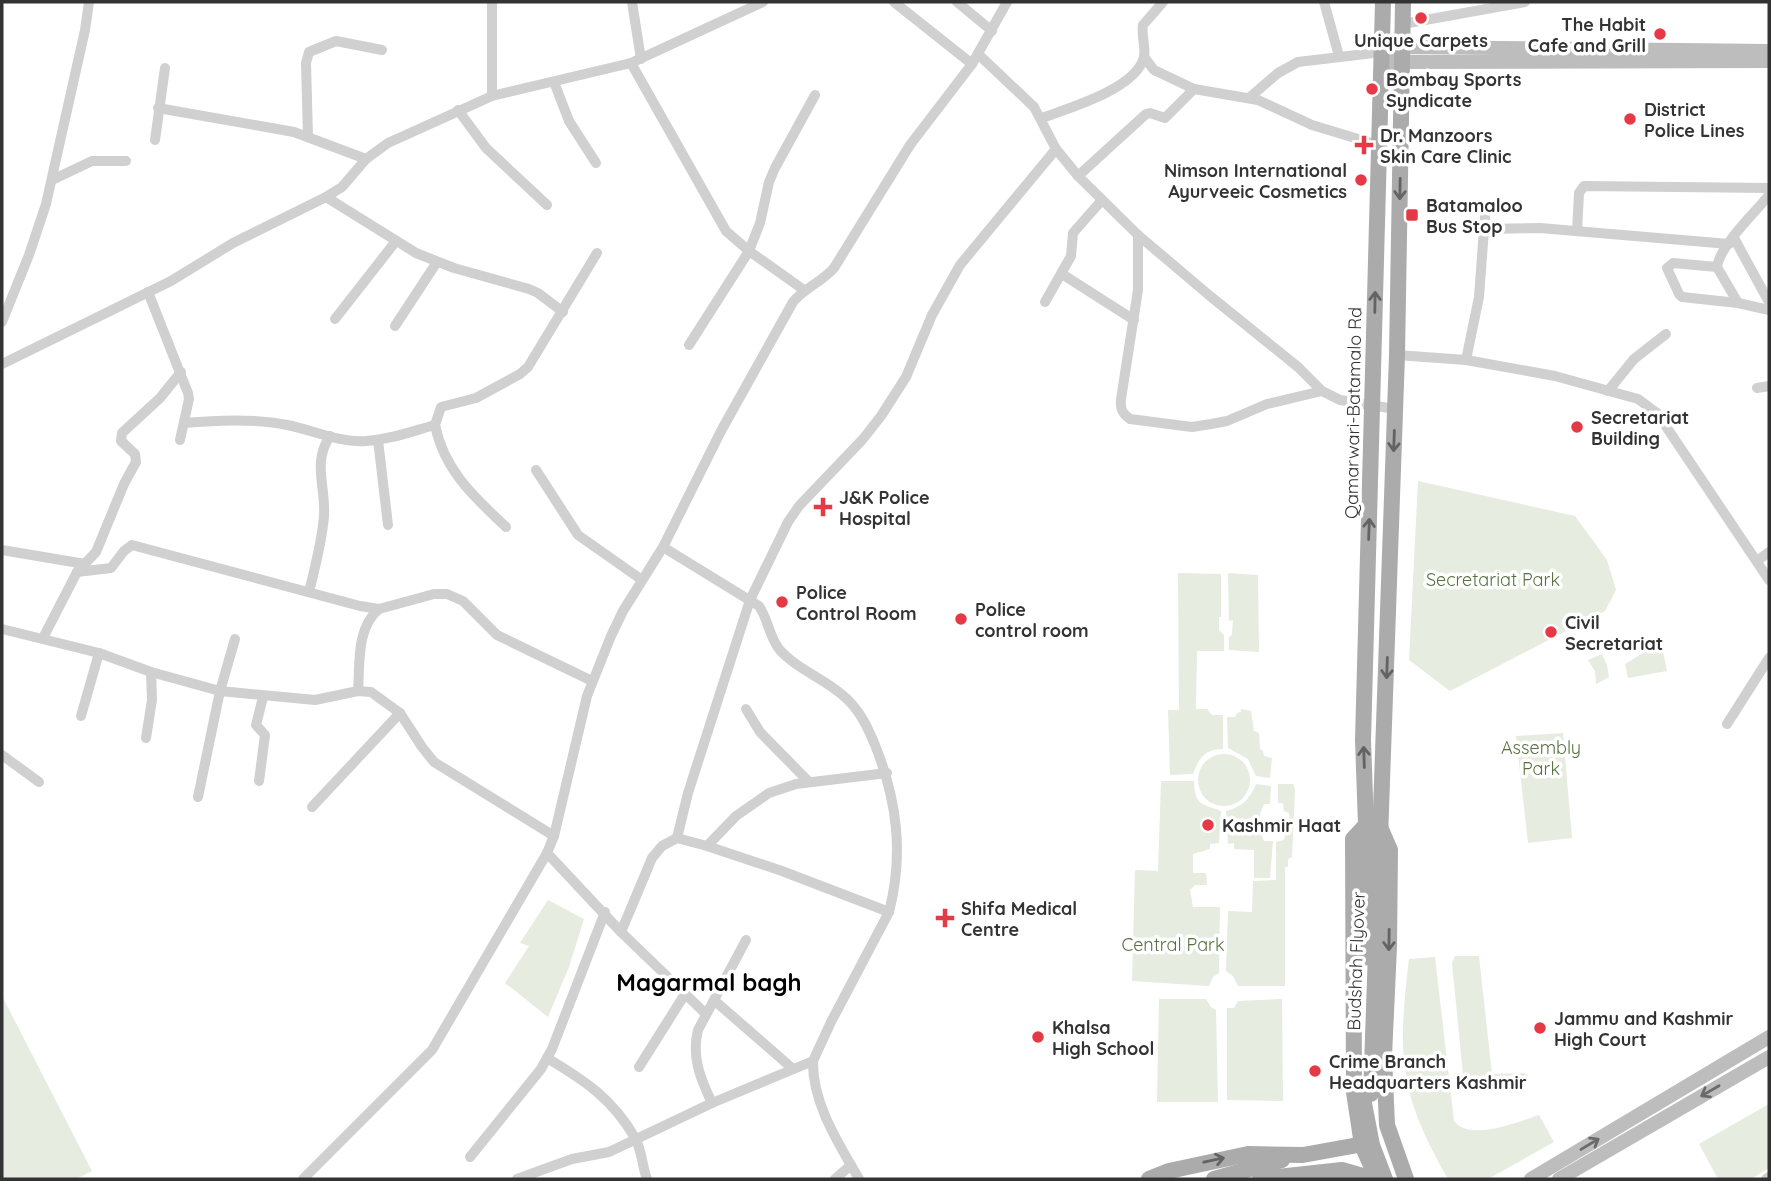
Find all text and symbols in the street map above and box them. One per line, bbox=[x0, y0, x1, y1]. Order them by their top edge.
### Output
marker: Unique Carpets bbox=[1413, 10, 1429, 26]
place label: The Habit Cafe and Grill bbox=[1528, 13, 1646, 57]
marker: The Habit Cafe and Grill bbox=[1652, 26, 1668, 42]
place label: Unique Carpets bbox=[1354, 29, 1488, 52]
place label: Bombay Sports Syndicate bbox=[1386, 68, 1522, 112]
marker: Bombay Sports Syndicate bbox=[1364, 81, 1380, 97]
place label: District Police Lines bbox=[1644, 98, 1745, 142]
marker: District Police Lines bbox=[1622, 111, 1638, 127]
place label: Dr. Manzoors Skin Care Clinic bbox=[1380, 124, 1511, 168]
marker: Dr. Manzoors Skin Care Clinic bbox=[1354, 135, 1374, 155]
place label: Nimson International Ayurveeic Cosmetics bbox=[1164, 159, 1347, 203]
marker: Nimson International Ayurveeic Cosmetics bbox=[1353, 172, 1369, 188]
one-way arrow bbox=[1394, 177, 1407, 200]
place label: Batamaloo Bus Stop bbox=[1426, 194, 1523, 238]
marker: Batamaloo Bus Stop bbox=[1404, 207, 1420, 223]
one-way arrow bbox=[1368, 291, 1381, 314]
street label: Qamarwari-Batamalo Rd bbox=[1340, 307, 1366, 519]
place label: Secretariat Building bbox=[1591, 406, 1689, 450]
marker: Secretariat Building bbox=[1569, 419, 1585, 435]
one-way arrow bbox=[1387, 429, 1400, 452]
place label: J&K Police Hospital bbox=[839, 486, 930, 530]
marker: J&K Police Hospital bbox=[813, 497, 833, 517]
one-way arrow bbox=[1362, 518, 1375, 541]
park label: Secretariat Park bbox=[1426, 568, 1560, 591]
place label: Police Control Room bbox=[796, 581, 917, 625]
marker: Police Control Room bbox=[774, 594, 790, 610]
place label: Police control room bbox=[975, 598, 1089, 642]
marker: Police control room bbox=[953, 611, 969, 627]
place label: Civil Secretariat bbox=[1565, 611, 1663, 655]
marker: Civil Secretariat bbox=[1543, 624, 1559, 640]
one-way arrow bbox=[1380, 656, 1393, 679]
park label: Assembly Park bbox=[1501, 736, 1581, 780]
one-way arrow bbox=[1357, 746, 1370, 769]
place label: Kashmir Haat bbox=[1222, 814, 1341, 837]
marker: Kashmir Haat bbox=[1200, 817, 1216, 833]
street label: Budshah Flyover bbox=[1342, 891, 1370, 1031]
place label: Shifa Medical Centre bbox=[961, 897, 1077, 941]
marker: Shifa Medical Centre bbox=[935, 908, 955, 928]
one-way arrow bbox=[1382, 928, 1396, 951]
park label: Central Park bbox=[1121, 933, 1225, 956]
district label: Magarmal bagh bbox=[616, 967, 802, 997]
place label: Jammu and Kashmir High Court bbox=[1554, 1007, 1734, 1051]
place label: Khalsa High School bbox=[1052, 1016, 1154, 1060]
marker: Jammu and Kashmir High Court bbox=[1532, 1020, 1548, 1036]
marker: Khalsa High School bbox=[1030, 1029, 1046, 1045]
place label: Crime Branch Headquarters Kashmir bbox=[1329, 1050, 1527, 1094]
marker: Crime Branch Headquarters Kashmir bbox=[1307, 1063, 1323, 1079]
one-way arrow bbox=[1701, 1084, 1721, 1098]
one-way arrow bbox=[1579, 1137, 1599, 1151]
one-way arrow bbox=[1202, 1153, 1225, 1167]

